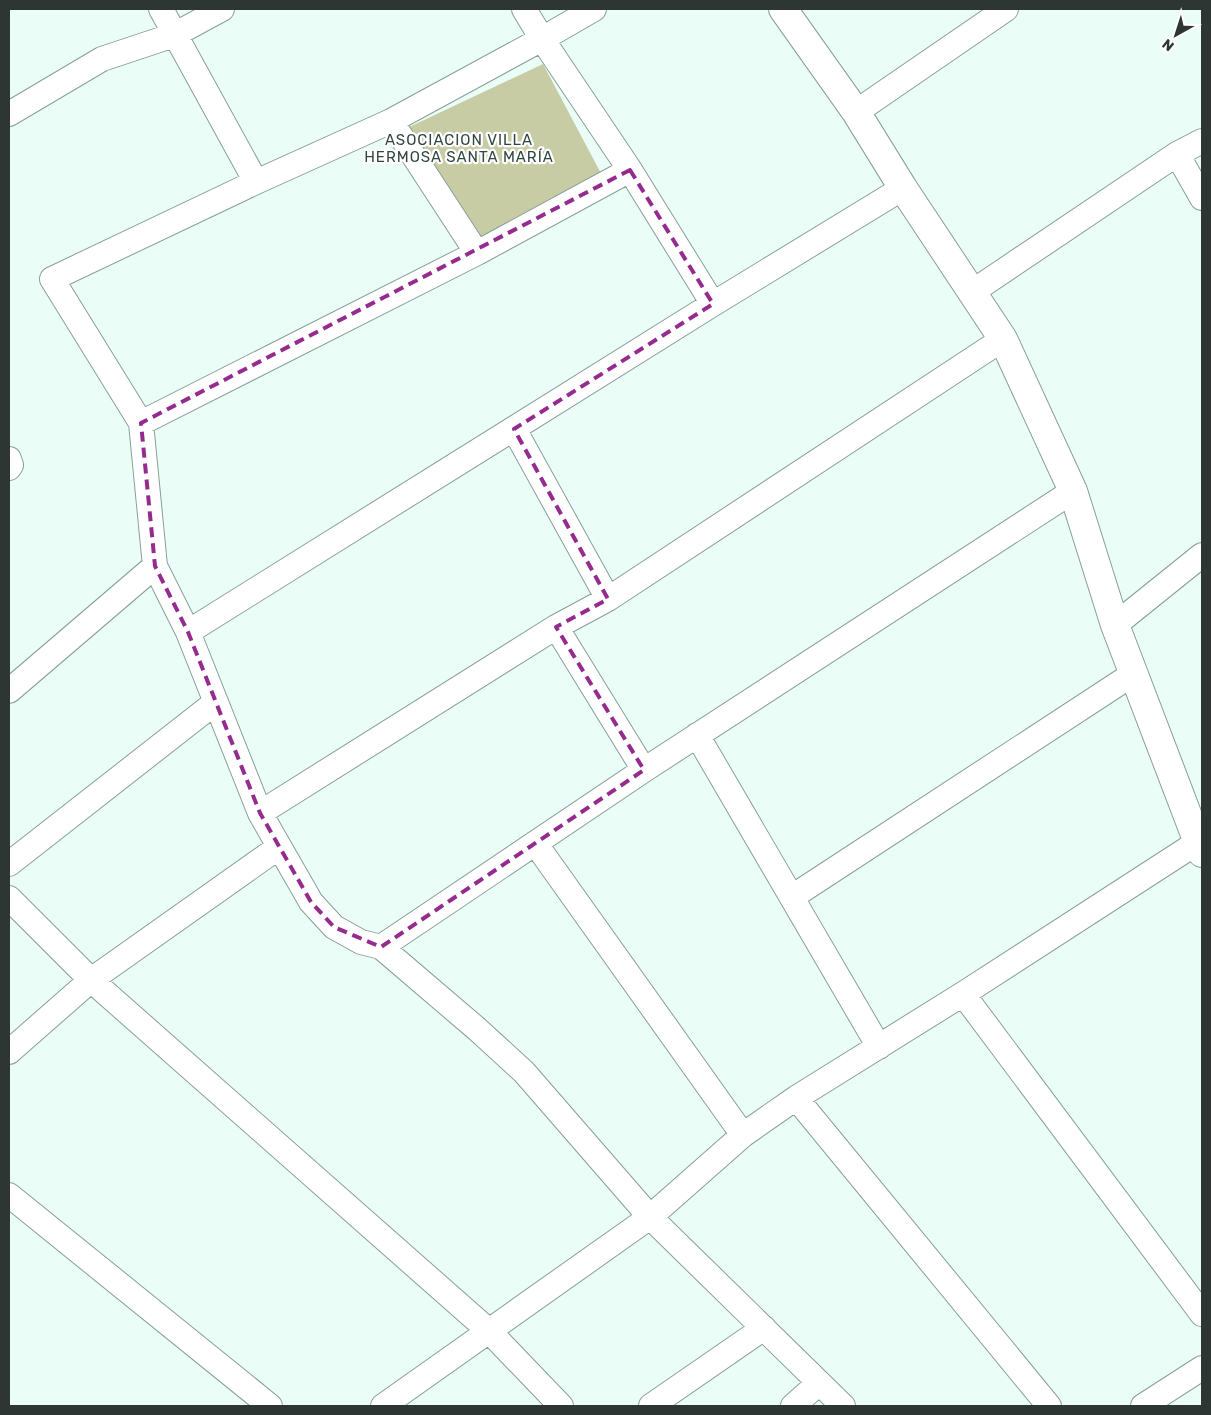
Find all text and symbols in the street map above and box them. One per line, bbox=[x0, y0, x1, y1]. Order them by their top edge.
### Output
north arrow bbox=[1151, 10, 1201, 60]
text: N bbox=[1159, 35, 1177, 54]
district label: ASOCIACION VILLA HERMOSA SANTA MARÍA bbox=[364, 131, 554, 166]

